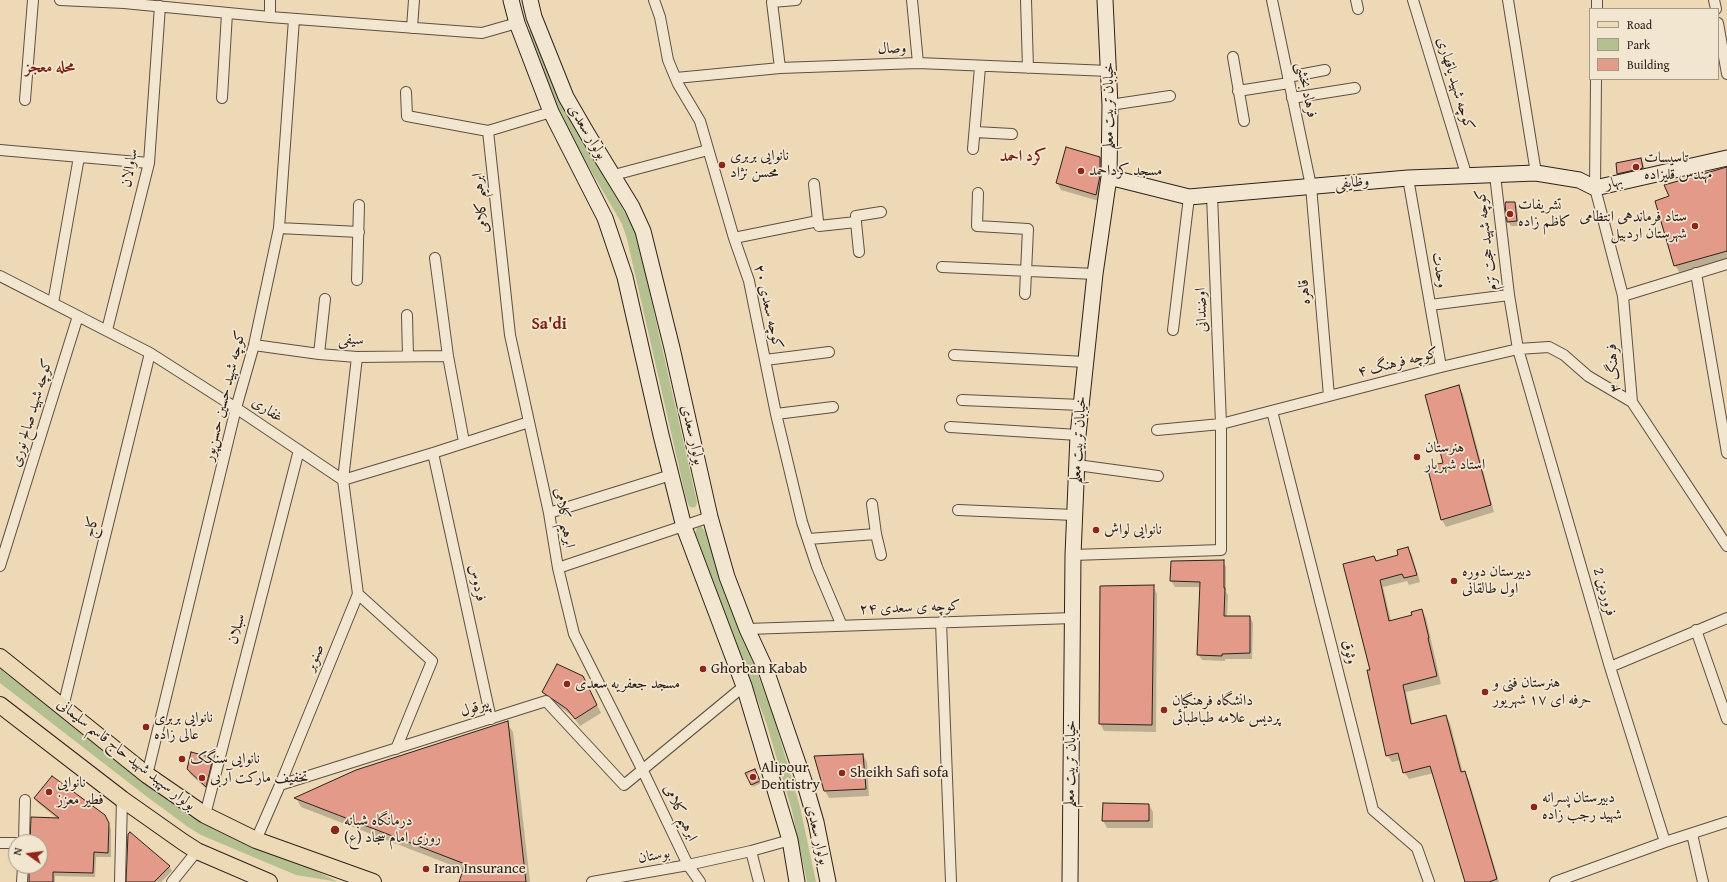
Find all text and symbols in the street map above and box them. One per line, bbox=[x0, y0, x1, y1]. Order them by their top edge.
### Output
legend bbox=[1589, 8, 1719, 80]
text: Road bbox=[1627, 16, 1652, 33]
street label: کوچه شهید یاقهاری bbox=[1432, 35, 1478, 133]
text: Park bbox=[1627, 36, 1650, 53]
street label: وصال bbox=[877, 40, 907, 58]
text: Building bbox=[1627, 56, 1670, 73]
district label: محله معجز bbox=[25, 58, 75, 78]
street label: فرهاد بخشی bbox=[1291, 61, 1321, 119]
street label: خیابان تربیت معلم bbox=[1100, 62, 1118, 150]
street label: بولوار سعدی bbox=[564, 101, 610, 163]
street label: ساوالان bbox=[118, 147, 142, 189]
place label: نانوایی بربری محسن نژاد bbox=[730, 147, 789, 182]
district label: کرد احمد bbox=[1000, 147, 1046, 167]
place label: تاسیسات مهندس قلیزاده bbox=[1644, 149, 1712, 184]
marker: نانوایی بربری محسن نژاد bbox=[717, 160, 727, 170]
place label: مسجد کرداحمد bbox=[1089, 162, 1162, 180]
marker: تاسیسات مهندس قلیزاده bbox=[1631, 162, 1641, 172]
marker: مسجد کرداحمد bbox=[1076, 166, 1086, 176]
street label: ابرهیم کلامی bbox=[469, 172, 493, 234]
street label: بهار bbox=[1604, 172, 1624, 194]
street label: وظایفی bbox=[1334, 173, 1370, 193]
street label: کوچه شهید حجت تزم bbox=[1472, 188, 1502, 292]
place label: تشریفات کاظم زاده bbox=[1518, 196, 1571, 231]
place label: ستاد فرماندهی انتظامی شهرستان اردبیل bbox=[1579, 208, 1687, 243]
marker: تشریفات کاظم زاده bbox=[1505, 209, 1515, 219]
marker: ستاد فرماندهی انتظامی شهرستان اردبیل bbox=[1690, 221, 1700, 231]
street label: وحدت bbox=[1427, 251, 1451, 289]
street label: کوچه سعدی ۲۰ bbox=[749, 263, 787, 351]
street label: قاهره bbox=[1295, 279, 1315, 305]
street label: اوضندانی bbox=[1192, 287, 1212, 333]
district label: Sa'di bbox=[531, 315, 567, 335]
street label: کوچه شهید حسین حسن‌پور bbox=[200, 329, 250, 463]
street label: سیفی bbox=[338, 330, 364, 350]
street label: فرهنگ ۳ bbox=[1603, 343, 1625, 393]
street label: کوچه فرهنگ ۴ bbox=[1356, 344, 1440, 382]
street label: کوچه شهید صالح نوری bbox=[7, 357, 57, 469]
street label: غفاری bbox=[248, 393, 286, 427]
street label: خیابان تربیت معلم bbox=[1067, 396, 1091, 484]
street label: بولوار سعدی bbox=[676, 403, 708, 467]
place label: هنرستان استاد شهریار bbox=[1425, 439, 1485, 474]
marker: هنرستان استاد شهریار bbox=[1412, 452, 1422, 462]
street label: ابرهیم کلامی bbox=[550, 487, 578, 549]
street label: کاج bbox=[81, 514, 103, 540]
place label: نانوایی لواش bbox=[1104, 521, 1162, 539]
marker: نانوایی لواش bbox=[1091, 525, 1101, 535]
street label: فردوس bbox=[464, 563, 490, 603]
place label: دبیرستان دوره اول طالقانی bbox=[1462, 563, 1532, 598]
street label: فروردین 2 bbox=[1589, 566, 1619, 618]
marker: دبیرستان دوره اول طالقانی bbox=[1449, 576, 1459, 586]
street label: کوچه ی سعدی ۲۴ bbox=[859, 597, 961, 619]
street label: سبلان bbox=[224, 612, 250, 646]
street label: وثوق bbox=[1337, 638, 1361, 666]
street label: صنوبر bbox=[301, 642, 329, 674]
place label: Ghorban Kabab bbox=[711, 660, 807, 678]
marker: Ghorban Kabab bbox=[698, 664, 708, 674]
place label: هنرستان فنی و حرفه ای ۱۷ شهریور bbox=[1493, 674, 1591, 709]
place label: مسجد جعفریه سعدی bbox=[575, 675, 680, 693]
marker: مسجد جعفریه سعدی bbox=[562, 679, 572, 689]
marker: هنرستان فنی و حرفه ای ۱۷ شهریور bbox=[1480, 687, 1490, 697]
place label: دانشگاه فرهنگیان پردیس علامه طباطبائی bbox=[1172, 692, 1280, 727]
street label: بولوار سپهبد شهید حاج قاسم سلیمانی bbox=[53, 695, 199, 815]
street label: پیرقول bbox=[458, 695, 492, 721]
marker: دانشگاه فرهنگیان پردیس علامه طباطبائی bbox=[1159, 705, 1169, 715]
place label: نانوایی بربری عالی زاده bbox=[154, 709, 213, 744]
street label: خیابان تربیت معلم bbox=[1061, 720, 1081, 808]
marker: نانوایی بربری عالی زاده bbox=[141, 722, 151, 732]
place label: نانوایی سنگک bbox=[190, 750, 260, 768]
marker: نانوایی سنگک bbox=[177, 754, 187, 764]
place label: Alipour Dentistry bbox=[761, 759, 820, 794]
place label: Sheikh Safi sofa bbox=[850, 764, 949, 782]
marker: Sheikh Safi sofa bbox=[837, 768, 847, 778]
place label: تخفیف مارکت آربی bbox=[210, 769, 308, 787]
marker: Alipour Dentistry bbox=[748, 772, 758, 782]
marker: تخفیف مارکت آربی bbox=[197, 773, 207, 783]
place label: نانوایی فطیر معزز bbox=[57, 774, 104, 809]
street label: ابرهیم کلامی bbox=[659, 782, 701, 844]
marker: نانوایی فطیر معزز bbox=[44, 787, 54, 797]
place label: دبیرستان پسرانه شهید رجب زاده bbox=[1542, 789, 1622, 824]
marker: دبیرستان پسرانه شهید رجب زاده bbox=[1529, 802, 1539, 812]
street label: بولوار سعدی bbox=[801, 803, 833, 867]
place label: درمانگاه شبانه روزی امام سجاد (ع) bbox=[344, 812, 441, 847]
marker: درمانگاه شبانه روزی امام سجاد (ع) bbox=[329, 824, 341, 836]
north arrow bbox=[8, 834, 48, 874]
street label: بوستان bbox=[637, 844, 671, 868]
text: N bbox=[9, 846, 26, 857]
place label: Iran Insurance bbox=[434, 860, 526, 878]
marker: Iran Insurance bbox=[421, 864, 431, 874]

